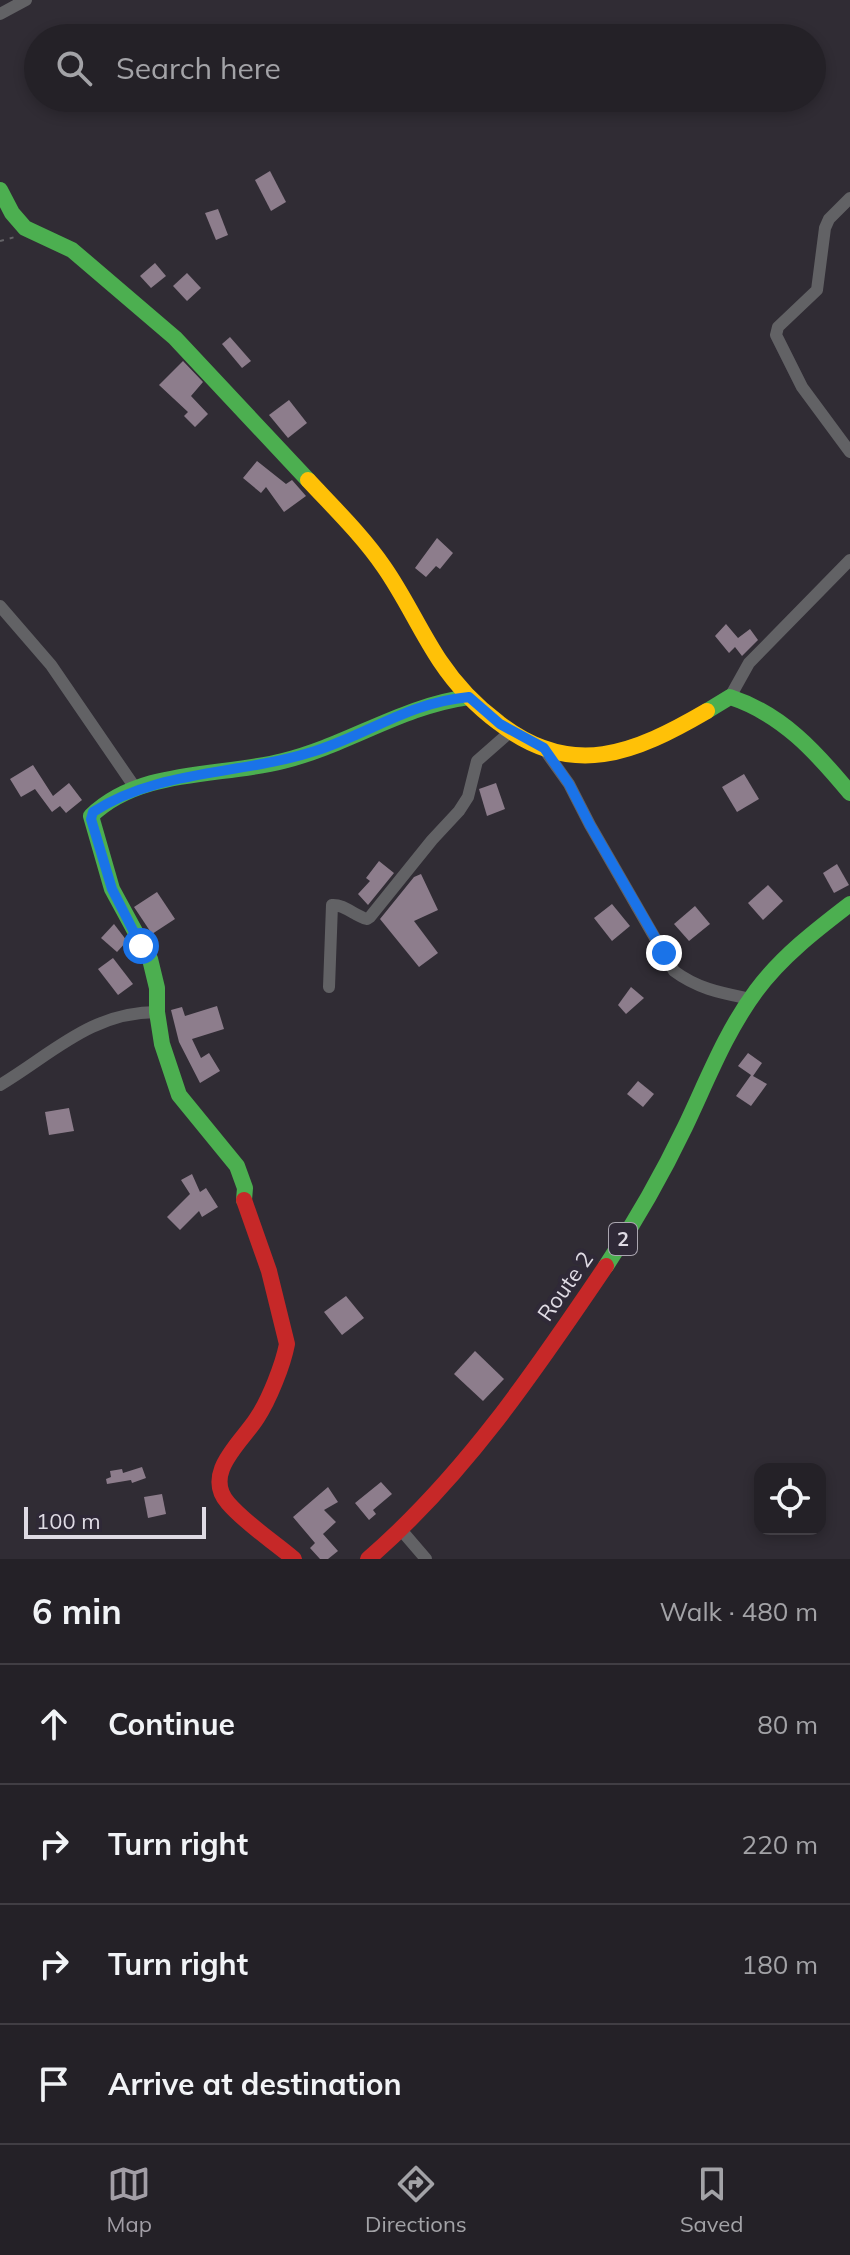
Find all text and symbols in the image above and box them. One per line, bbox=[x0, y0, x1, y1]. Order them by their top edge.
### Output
search box bbox=[24, 24, 826, 112]
icon: search bbox=[52, 46, 96, 90]
text: Search here bbox=[116, 49, 281, 87]
route start bbox=[123, 928, 159, 964]
route end bbox=[646, 935, 682, 971]
road number: 2 bbox=[609, 1223, 637, 1255]
street label: Route 2 bbox=[531, 1246, 599, 1326]
map controls bbox=[754, 1463, 826, 1535]
button: locate bbox=[754, 1463, 826, 1535]
scale bar bbox=[24, 1503, 206, 1539]
text: 100 m bbox=[36, 1507, 101, 1535]
text: 6 min bbox=[32, 1590, 122, 1633]
text: Walk · 480 m bbox=[659, 1595, 818, 1628]
icon: ahead bbox=[32, 1702, 76, 1746]
text: Continue bbox=[108, 1705, 235, 1743]
text: 80 m bbox=[757, 1708, 818, 1741]
icon: right bbox=[32, 1822, 76, 1866]
text: Turn right bbox=[108, 1825, 248, 1863]
text: 220 m bbox=[742, 1828, 818, 1861]
icon: right bbox=[32, 1942, 76, 1986]
text: Turn right bbox=[108, 1945, 248, 1983]
text: 180 m bbox=[742, 1948, 818, 1981]
icon: arrive bbox=[32, 2062, 76, 2106]
text: Arrive at destination bbox=[108, 2065, 402, 2103]
tab: Map bbox=[107, 2162, 152, 2238]
tab: Directions bbox=[365, 2162, 467, 2238]
tab: Saved bbox=[680, 2162, 743, 2238]

